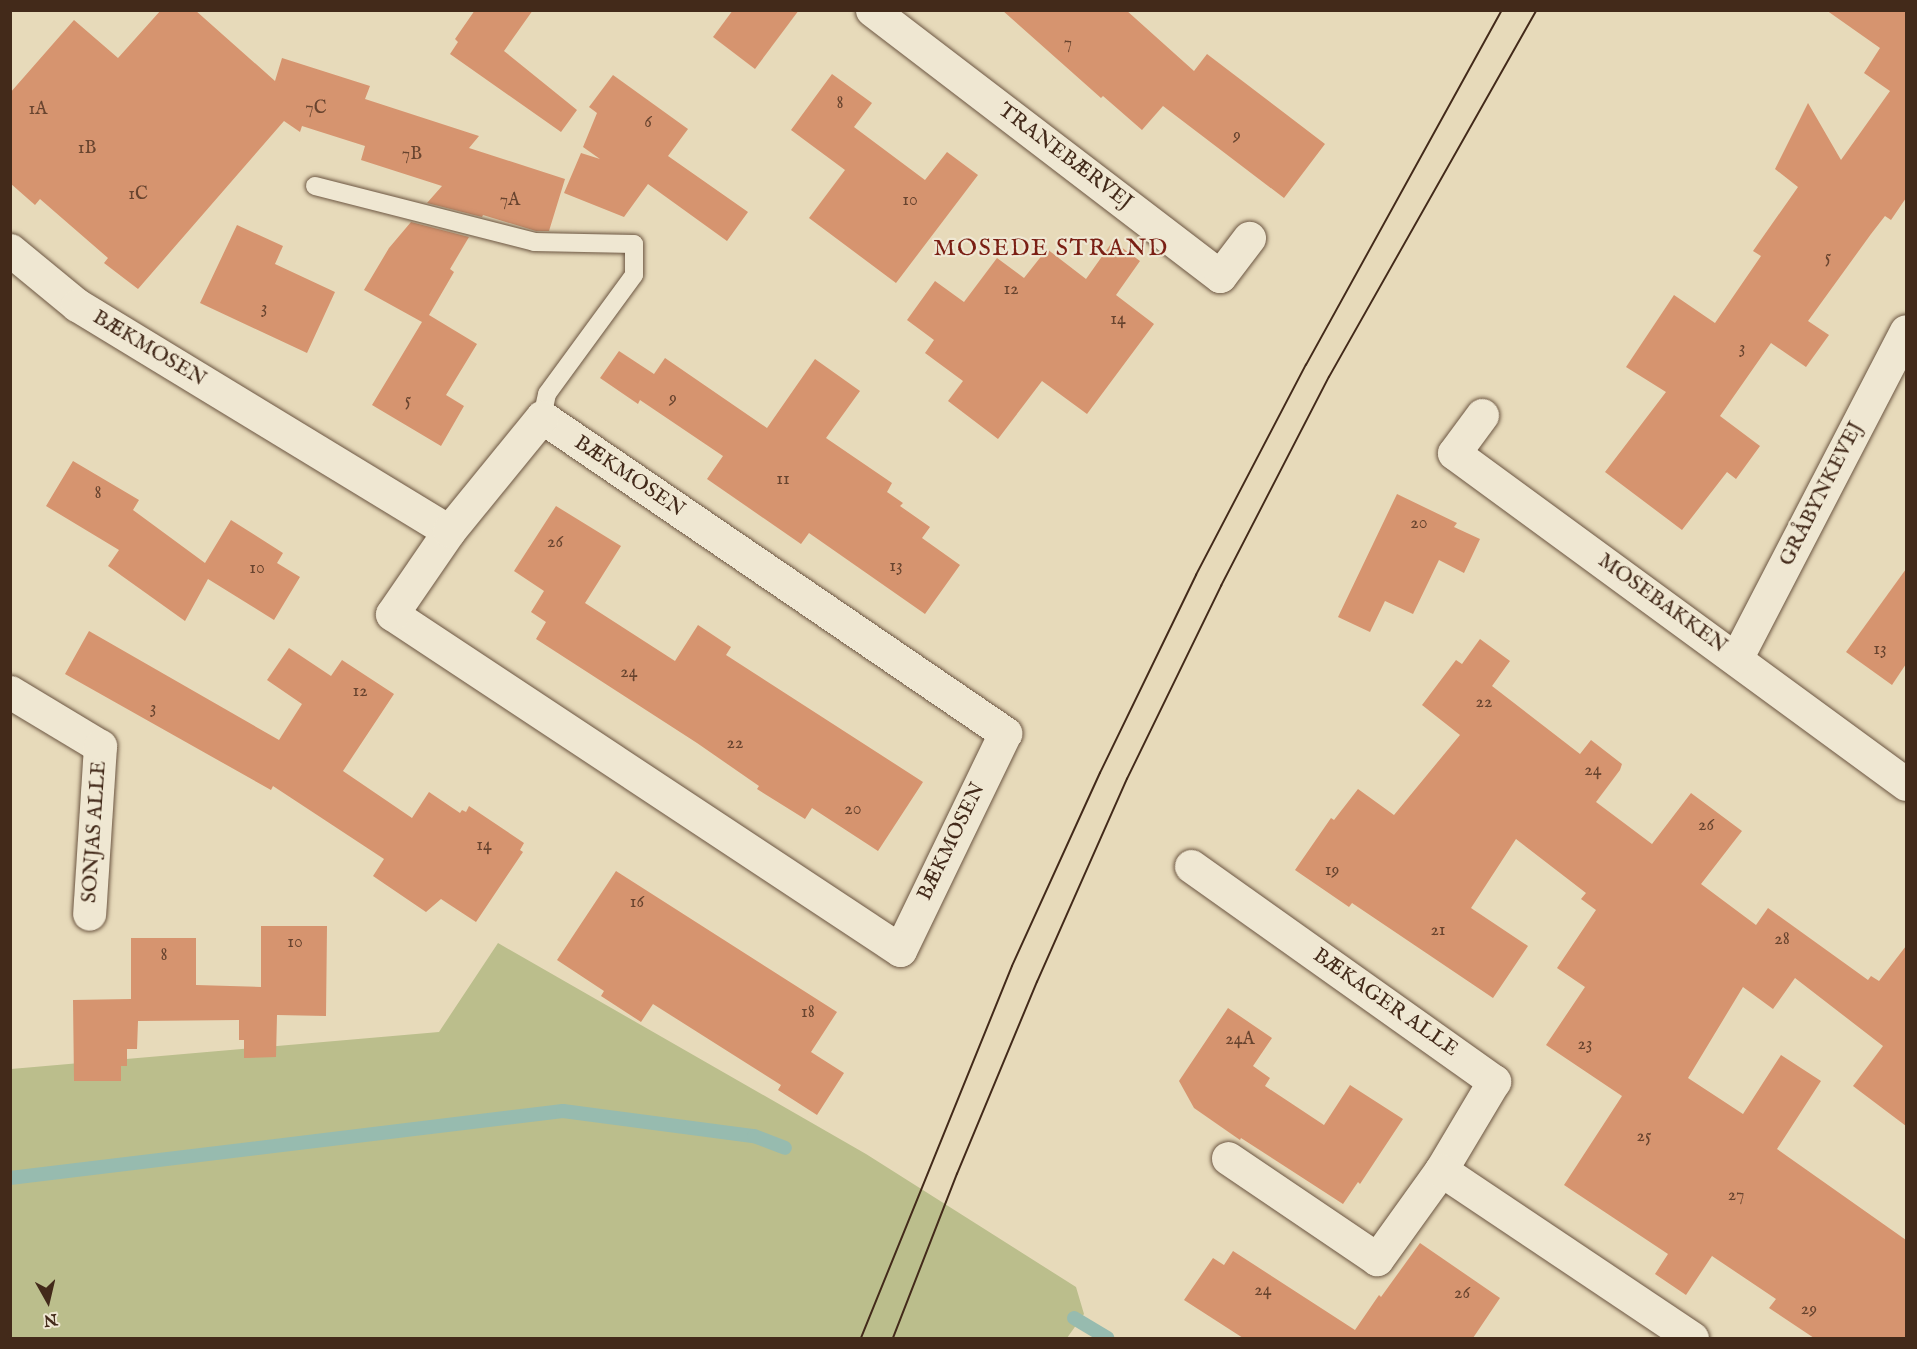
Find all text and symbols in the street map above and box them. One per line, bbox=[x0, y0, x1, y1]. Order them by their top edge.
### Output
house number: 7 bbox=[1064, 33, 1072, 55]
house number: 8 bbox=[836, 93, 844, 115]
house number: 7C bbox=[305, 98, 327, 120]
street label: TRANEBÆRVEJ bbox=[993, 98, 1137, 216]
house number: 1A bbox=[29, 99, 47, 121]
house number: 6 bbox=[644, 112, 652, 134]
house number: 9 bbox=[1233, 125, 1241, 147]
house number: 1B bbox=[78, 138, 96, 160]
house number: 7B bbox=[402, 144, 422, 166]
house number: 1C bbox=[128, 184, 148, 206]
house number: 7A bbox=[500, 190, 520, 212]
house number: 10 bbox=[902, 190, 918, 212]
district label: MOSEDE STRAND bbox=[933, 235, 1169, 263]
house number: 5 bbox=[1825, 247, 1831, 269]
house number: 12 bbox=[1003, 279, 1019, 301]
house number: 3 bbox=[261, 298, 267, 320]
street label: BÆKMOSEN bbox=[88, 305, 210, 393]
house number: 14 bbox=[1110, 309, 1126, 331]
house number: 3 bbox=[1739, 338, 1745, 360]
house number: 9 bbox=[669, 388, 677, 410]
house number: 5 bbox=[405, 390, 411, 412]
street label: GRÅBYNKEVEJ bbox=[1775, 417, 1869, 571]
street label: BÆKMOSEN bbox=[569, 431, 689, 523]
house number: 11 bbox=[776, 469, 790, 491]
house number: 8 bbox=[94, 483, 102, 505]
house number: 20 bbox=[1410, 513, 1428, 535]
house number: 26 bbox=[547, 532, 563, 554]
street label: MOSEBAKKEN bbox=[1593, 549, 1731, 659]
house number: 13 bbox=[889, 556, 903, 578]
house number: 10 bbox=[249, 558, 265, 580]
house number: 13 bbox=[1873, 639, 1887, 661]
house number: 24 bbox=[620, 662, 638, 684]
house number: 12 bbox=[352, 681, 368, 703]
house number: 22 bbox=[1476, 692, 1492, 714]
house number: 3 bbox=[150, 698, 156, 720]
house number: 22 bbox=[727, 733, 743, 755]
street label: SONJAS ALLE bbox=[77, 760, 113, 904]
house number: 24 bbox=[1584, 760, 1602, 782]
street label: BÆKMOSEN bbox=[913, 779, 991, 905]
house number: 20 bbox=[844, 799, 862, 821]
house number: 26 bbox=[1698, 815, 1714, 837]
house number: 14 bbox=[476, 835, 492, 857]
house number: 19 bbox=[1325, 860, 1339, 882]
house number: 16 bbox=[630, 892, 644, 914]
house number: 21 bbox=[1430, 920, 1446, 942]
house number: 28 bbox=[1774, 929, 1790, 951]
house number: 10 bbox=[287, 932, 303, 954]
street label: BÆKAGER ALLE bbox=[1307, 943, 1463, 1063]
house number: 8 bbox=[160, 945, 168, 967]
house number: 18 bbox=[801, 1002, 815, 1024]
house number: 24A bbox=[1225, 1029, 1255, 1051]
house number: 23 bbox=[1577, 1034, 1593, 1056]
house number: 25 bbox=[1637, 1126, 1651, 1148]
house number: 27 bbox=[1728, 1185, 1744, 1207]
north arrow bbox=[18, 1271, 78, 1331]
house number: 24 bbox=[1254, 1280, 1272, 1302]
house number: 26 bbox=[1454, 1283, 1470, 1305]
house number: 29 bbox=[1801, 1299, 1817, 1321]
text: N bbox=[42, 1308, 59, 1330]

